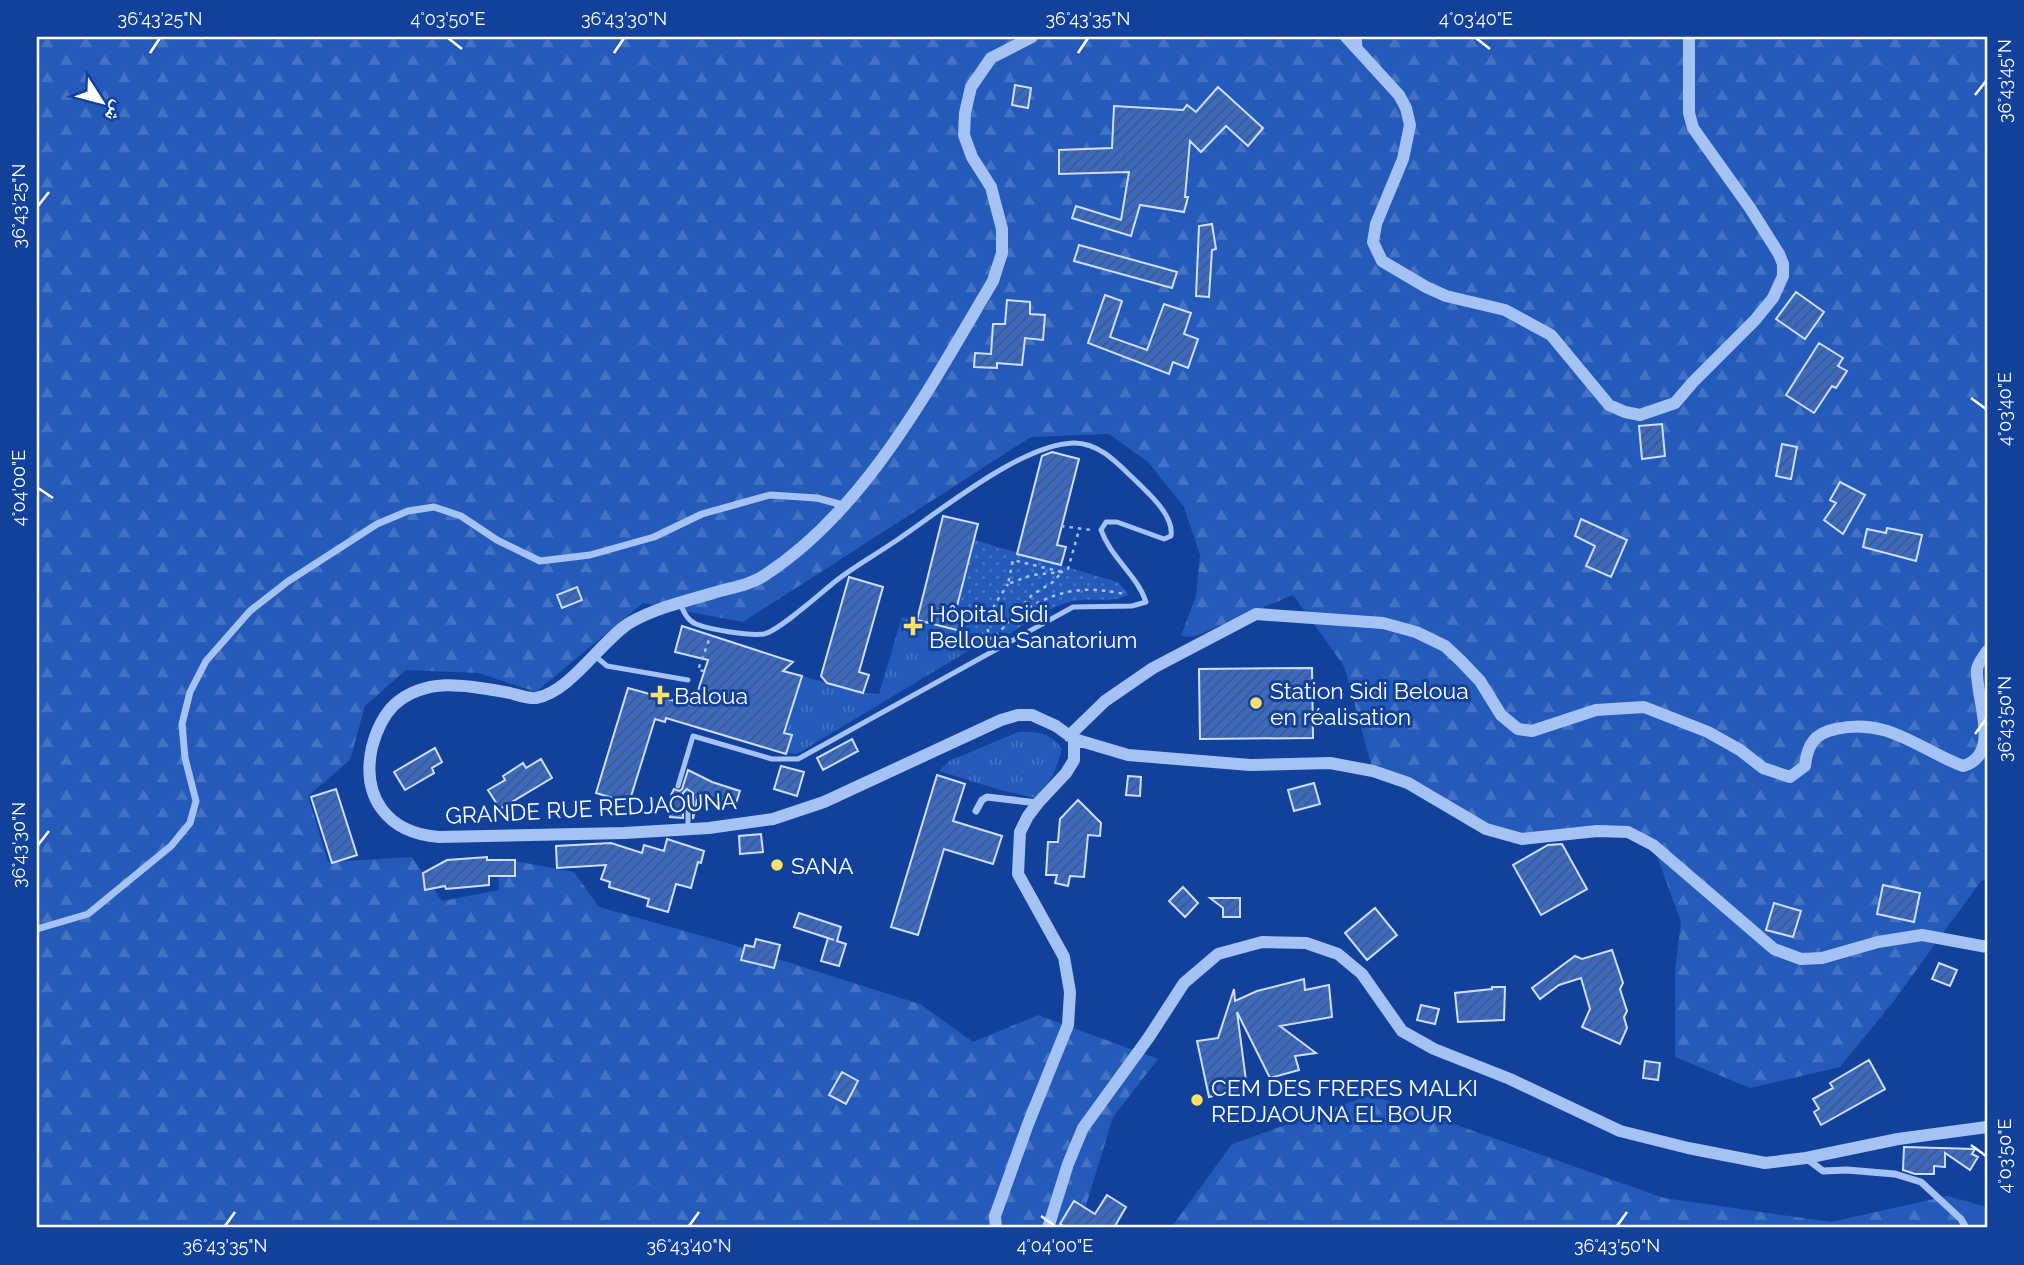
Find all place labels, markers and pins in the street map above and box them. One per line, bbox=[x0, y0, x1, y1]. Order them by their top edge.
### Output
place label: Hôpital Sidi Belloua Sanatorium bbox=[929, 600, 1138, 653]
marker: Hôpital Sidi Belloua Sanatorium bbox=[903, 616, 923, 636]
place label: Station Sidi Beloua en réalisation bbox=[1270, 677, 1469, 730]
place label: Baloua bbox=[674, 682, 748, 709]
marker: Baloua bbox=[652, 687, 668, 703]
marker: Station Sidi Beloua en réalisation bbox=[1248, 695, 1264, 711]
place label: SANA bbox=[791, 852, 854, 879]
marker: SANA bbox=[769, 857, 785, 873]
place label: CEM DES FRERES MALKI REDJAOUNA EL BOUR bbox=[1211, 1074, 1478, 1127]
marker: CEM DES FRERES MALKI REDJAOUNA EL BOUR bbox=[1189, 1092, 1205, 1108]

